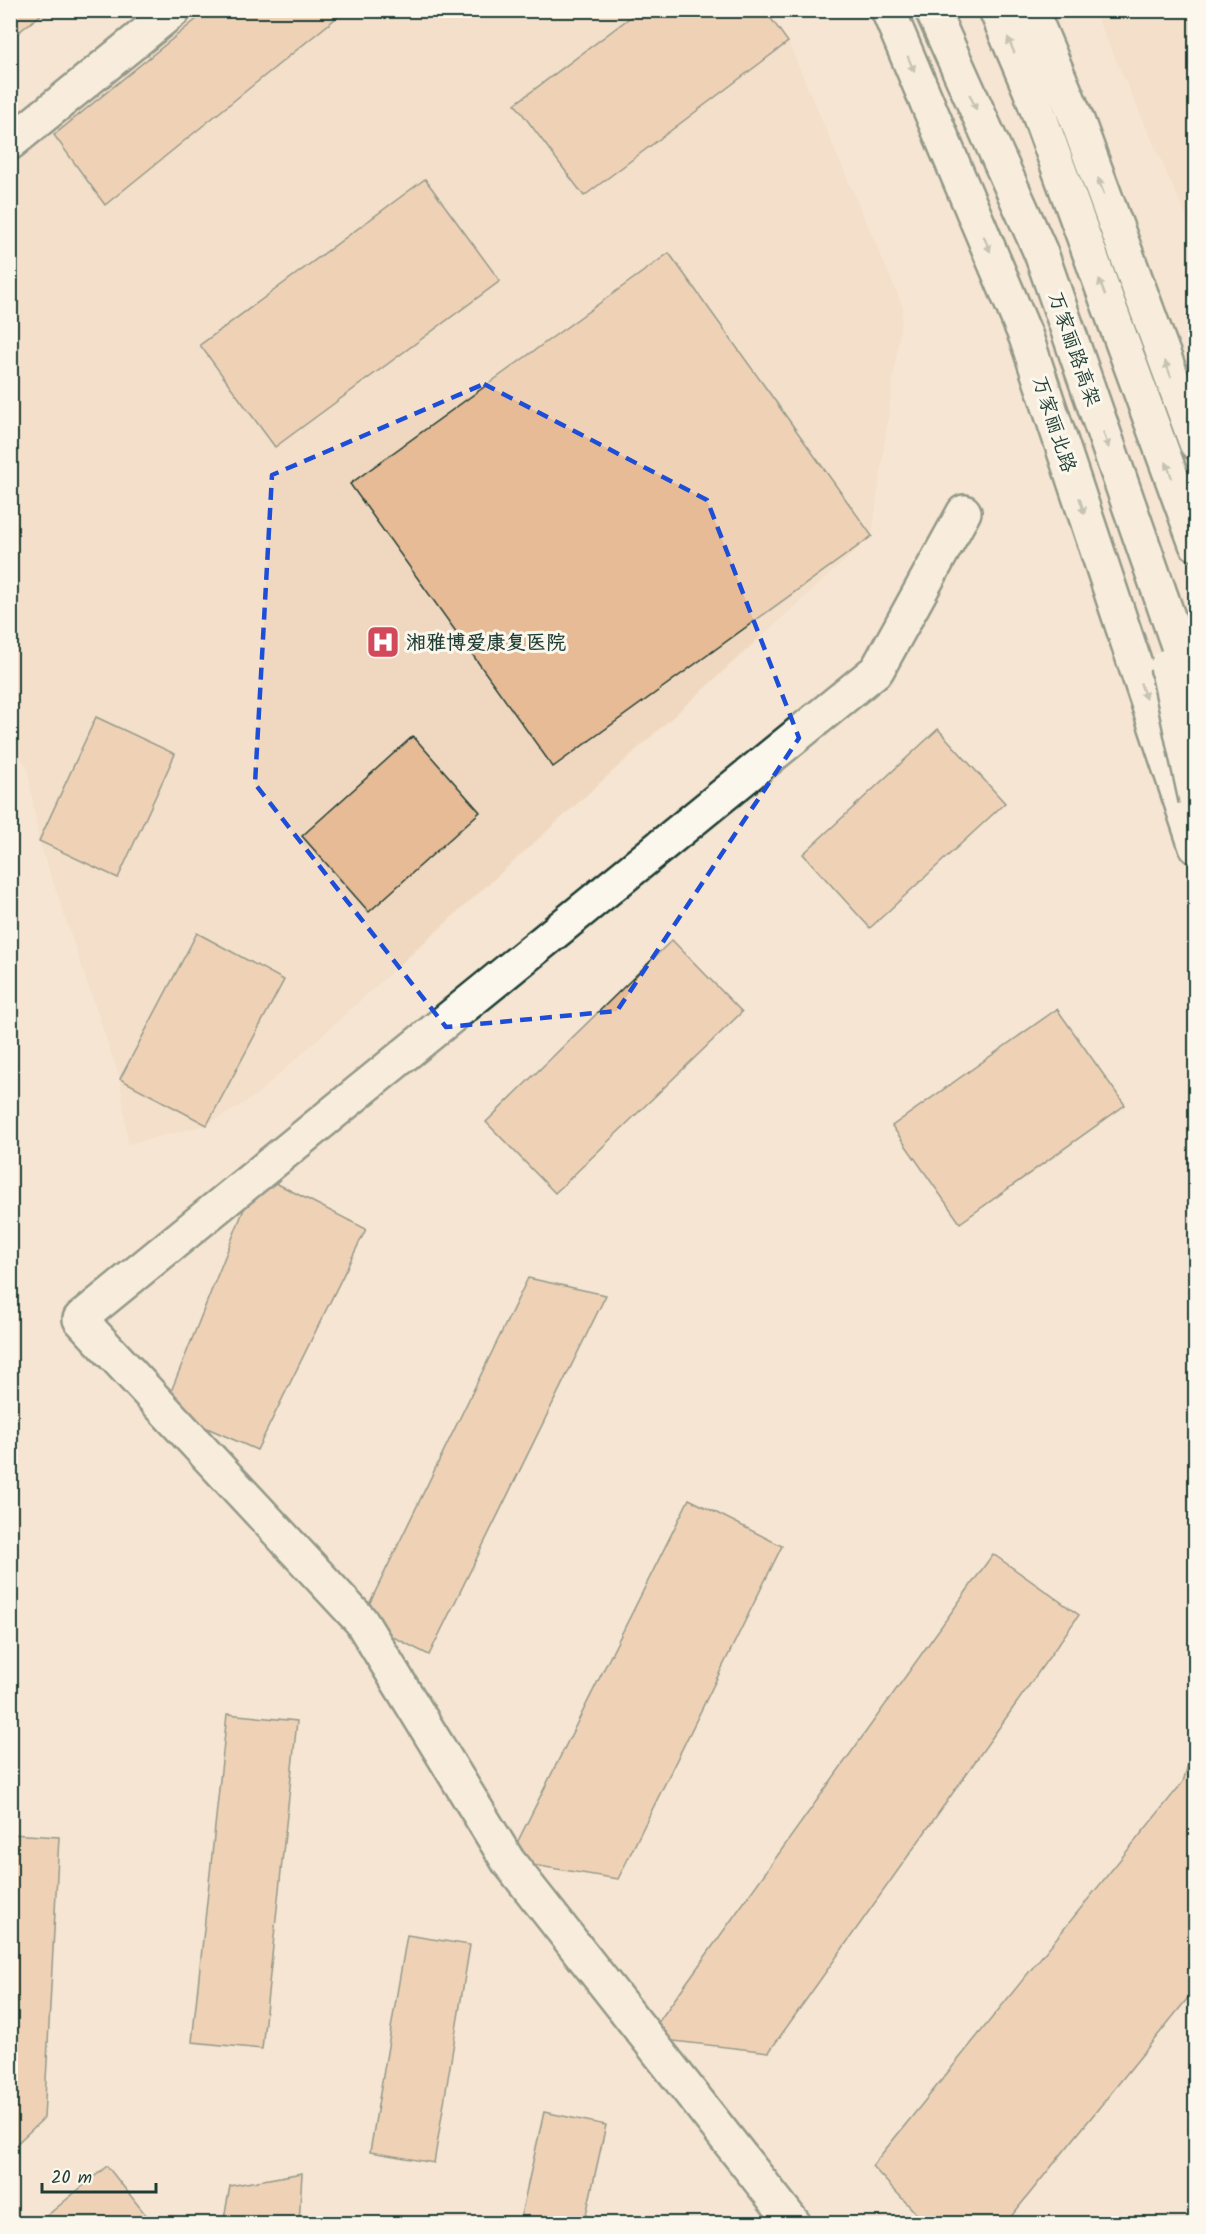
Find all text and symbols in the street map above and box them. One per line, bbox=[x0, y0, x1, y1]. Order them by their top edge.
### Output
one-way arrow bbox=[1006, 36, 1015, 54]
one-way arrow bbox=[906, 56, 916, 74]
one-way arrow bbox=[969, 94, 978, 111]
one-way arrow bbox=[1096, 177, 1105, 195]
one-way arrow bbox=[983, 235, 992, 253]
one-way arrow bbox=[1096, 277, 1106, 295]
street label: 万家丽路高架 bbox=[1038, 288, 1108, 412]
one-way arrow bbox=[1163, 360, 1173, 378]
street label: 万家丽北路 bbox=[1022, 372, 1084, 478]
one-way arrow bbox=[1102, 431, 1112, 449]
one-way arrow bbox=[1163, 461, 1173, 479]
one-way arrow bbox=[1078, 497, 1087, 515]
hospital icon: 湘雅博爱康复医院 bbox=[365, 624, 401, 660]
place label: 湘雅博爱康复医院 bbox=[406, 628, 566, 660]
one-way arrow bbox=[1139, 682, 1148, 700]
scale bar bbox=[42, 2156, 156, 2194]
text: 20 m bbox=[51, 2164, 92, 2193]

